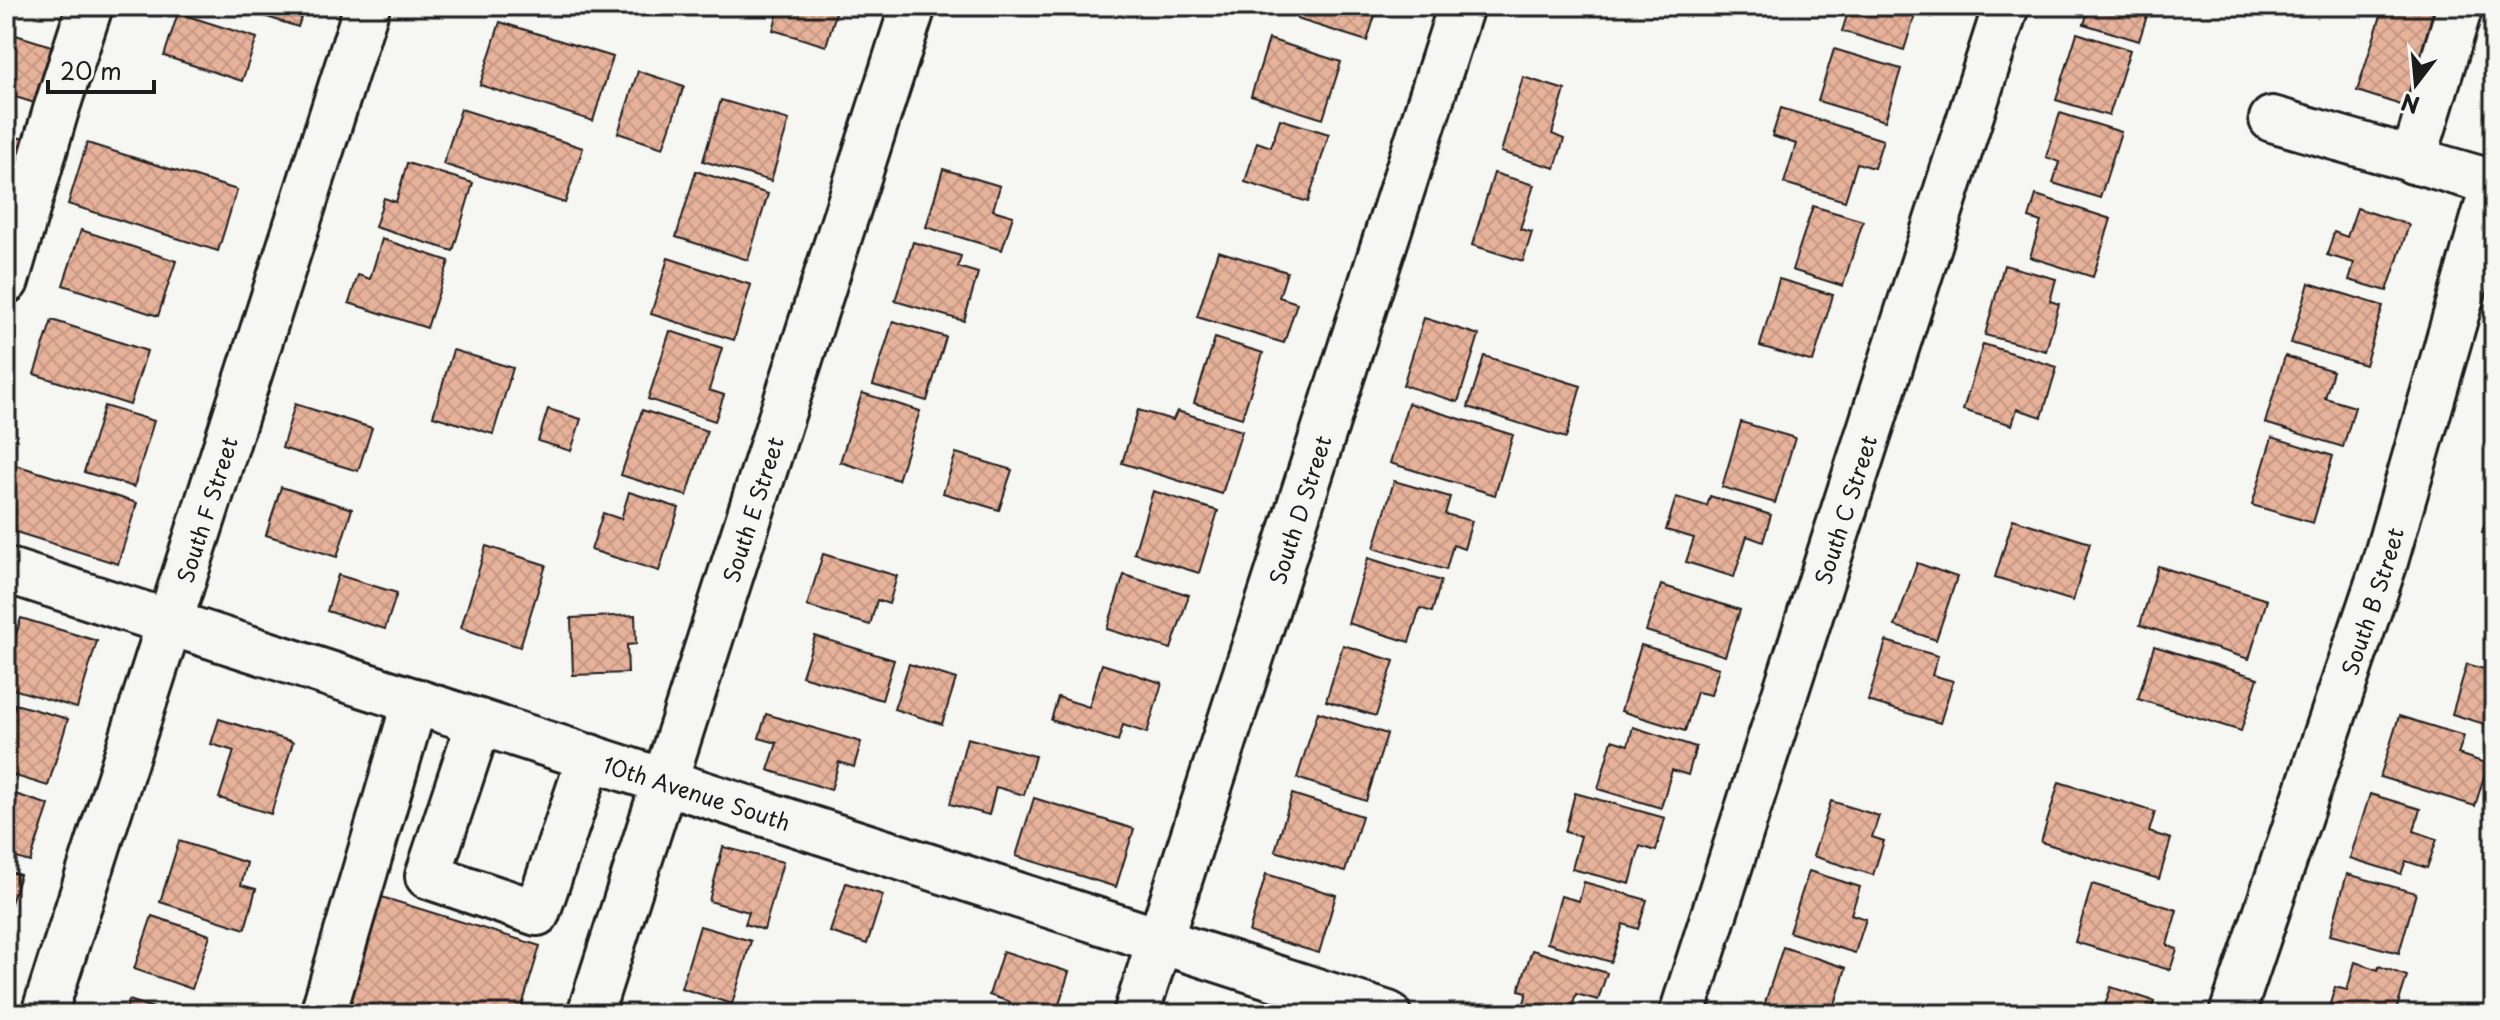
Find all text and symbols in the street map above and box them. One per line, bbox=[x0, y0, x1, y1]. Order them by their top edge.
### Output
scale bar bbox=[48, 44, 154, 94]
north arrow bbox=[2376, 44, 2456, 124]
text: 20 m bbox=[60, 52, 122, 88]
text: N bbox=[2397, 86, 2423, 123]
street label: South C Street bbox=[1805, 430, 1884, 588]
street label: South D Street bbox=[1259, 431, 1338, 588]
street label: South F Street bbox=[167, 432, 245, 586]
street label: South E Street bbox=[713, 432, 791, 586]
street label: South B Street bbox=[2332, 523, 2411, 679]
street label: 10th Avenue South bbox=[599, 747, 795, 838]

